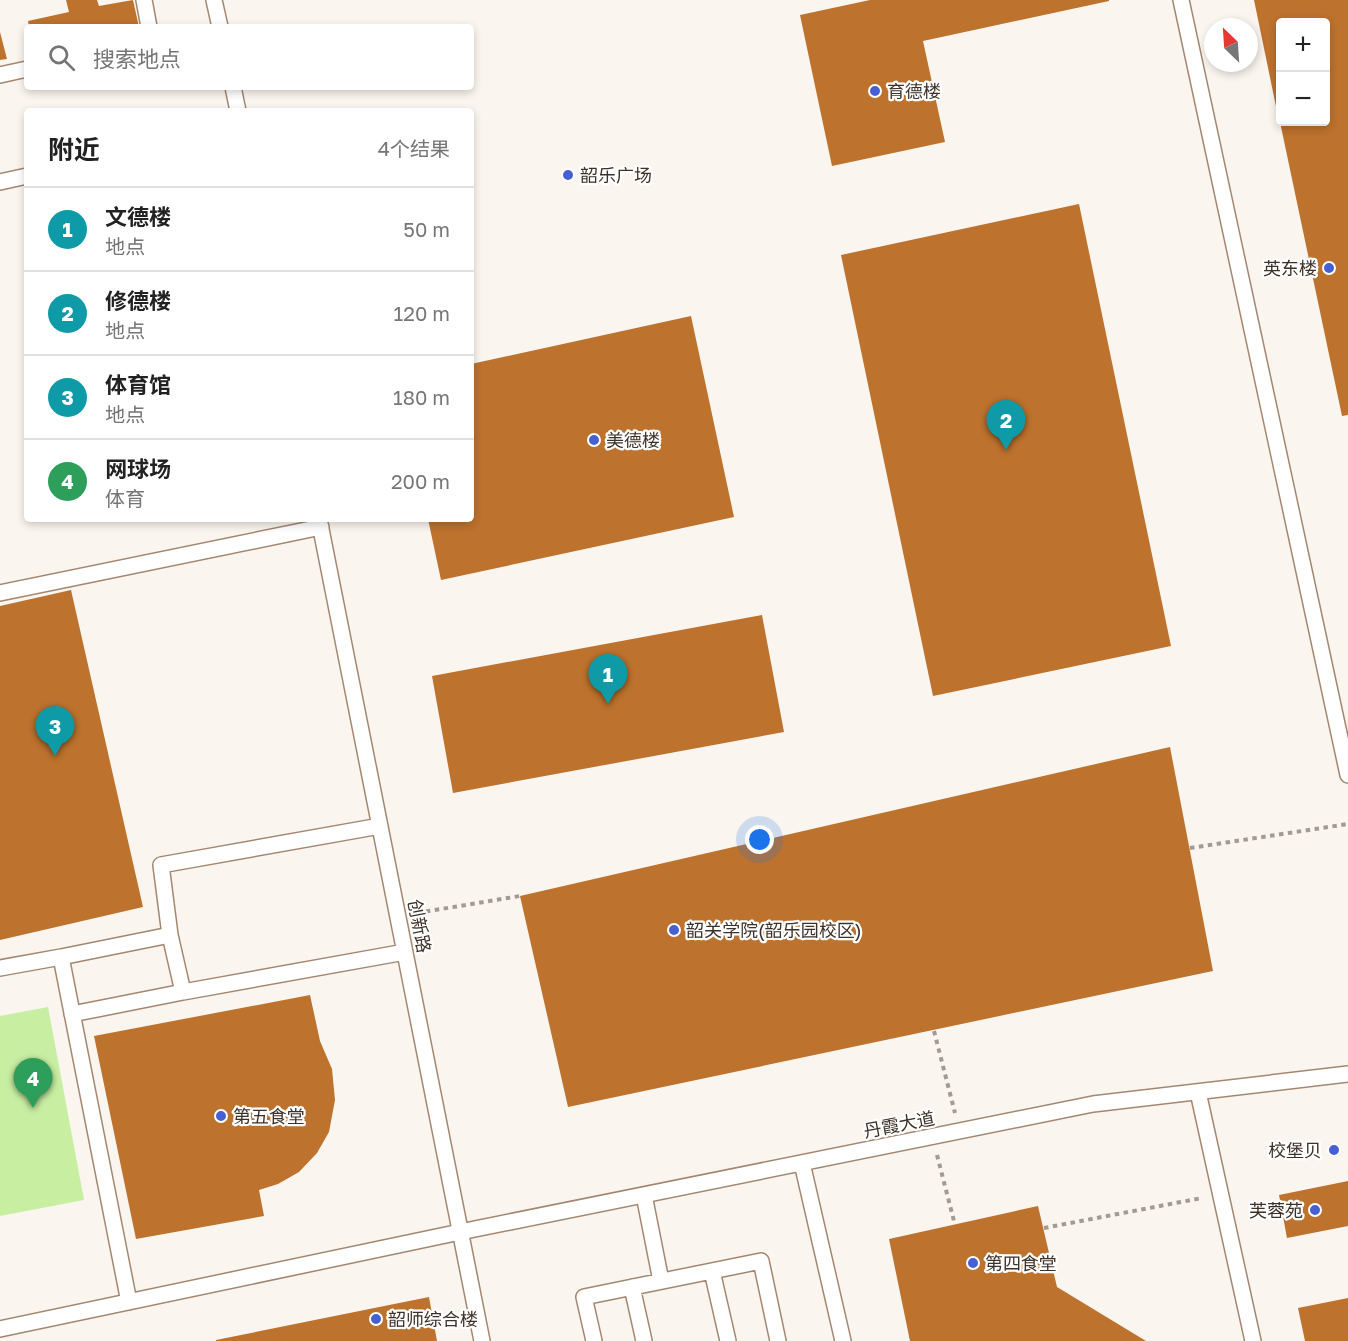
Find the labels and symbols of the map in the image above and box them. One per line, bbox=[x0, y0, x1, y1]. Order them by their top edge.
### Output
north arrow bbox=[1204, 18, 1258, 72]
place label: 育德楼 bbox=[887, 80, 941, 102]
marker: 育德楼 bbox=[868, 84, 882, 98]
place label: 韶乐广场 bbox=[580, 164, 652, 186]
marker: 韶乐广场 bbox=[561, 168, 575, 182]
place label: 英东楼 bbox=[1263, 257, 1317, 279]
marker: 英东楼 bbox=[1322, 261, 1336, 275]
pin: 2 bbox=[986, 400, 1026, 450]
place label: 美德楼 bbox=[606, 429, 660, 451]
marker: 美德楼 bbox=[587, 433, 601, 447]
pin: 1 bbox=[588, 654, 628, 704]
pin: 3 bbox=[36, 706, 74, 756]
your location bbox=[745, 825, 774, 854]
street label: 创新路 bbox=[404, 897, 436, 955]
place label: 韶关学院(韶乐园校区) bbox=[686, 919, 862, 941]
marker: 韶关学院(韶乐园校区) bbox=[667, 923, 681, 937]
pin: 4 bbox=[14, 1058, 52, 1108]
place label: 第五食堂 bbox=[233, 1105, 305, 1127]
street label: 丹霞大道 bbox=[862, 1106, 936, 1142]
marker: 第五食堂 bbox=[214, 1109, 228, 1123]
place label: 校堡贝 bbox=[1268, 1139, 1322, 1161]
marker: 校堡贝 bbox=[1327, 1143, 1341, 1157]
place label: 芙蓉苑 bbox=[1249, 1199, 1303, 1221]
marker: 芙蓉苑 bbox=[1308, 1203, 1322, 1217]
place label: 第四食堂 bbox=[985, 1252, 1057, 1274]
marker: 第四食堂 bbox=[966, 1256, 980, 1270]
place label: 韶师综合楼 bbox=[388, 1308, 478, 1330]
marker: 韶师综合楼 bbox=[369, 1312, 383, 1326]

